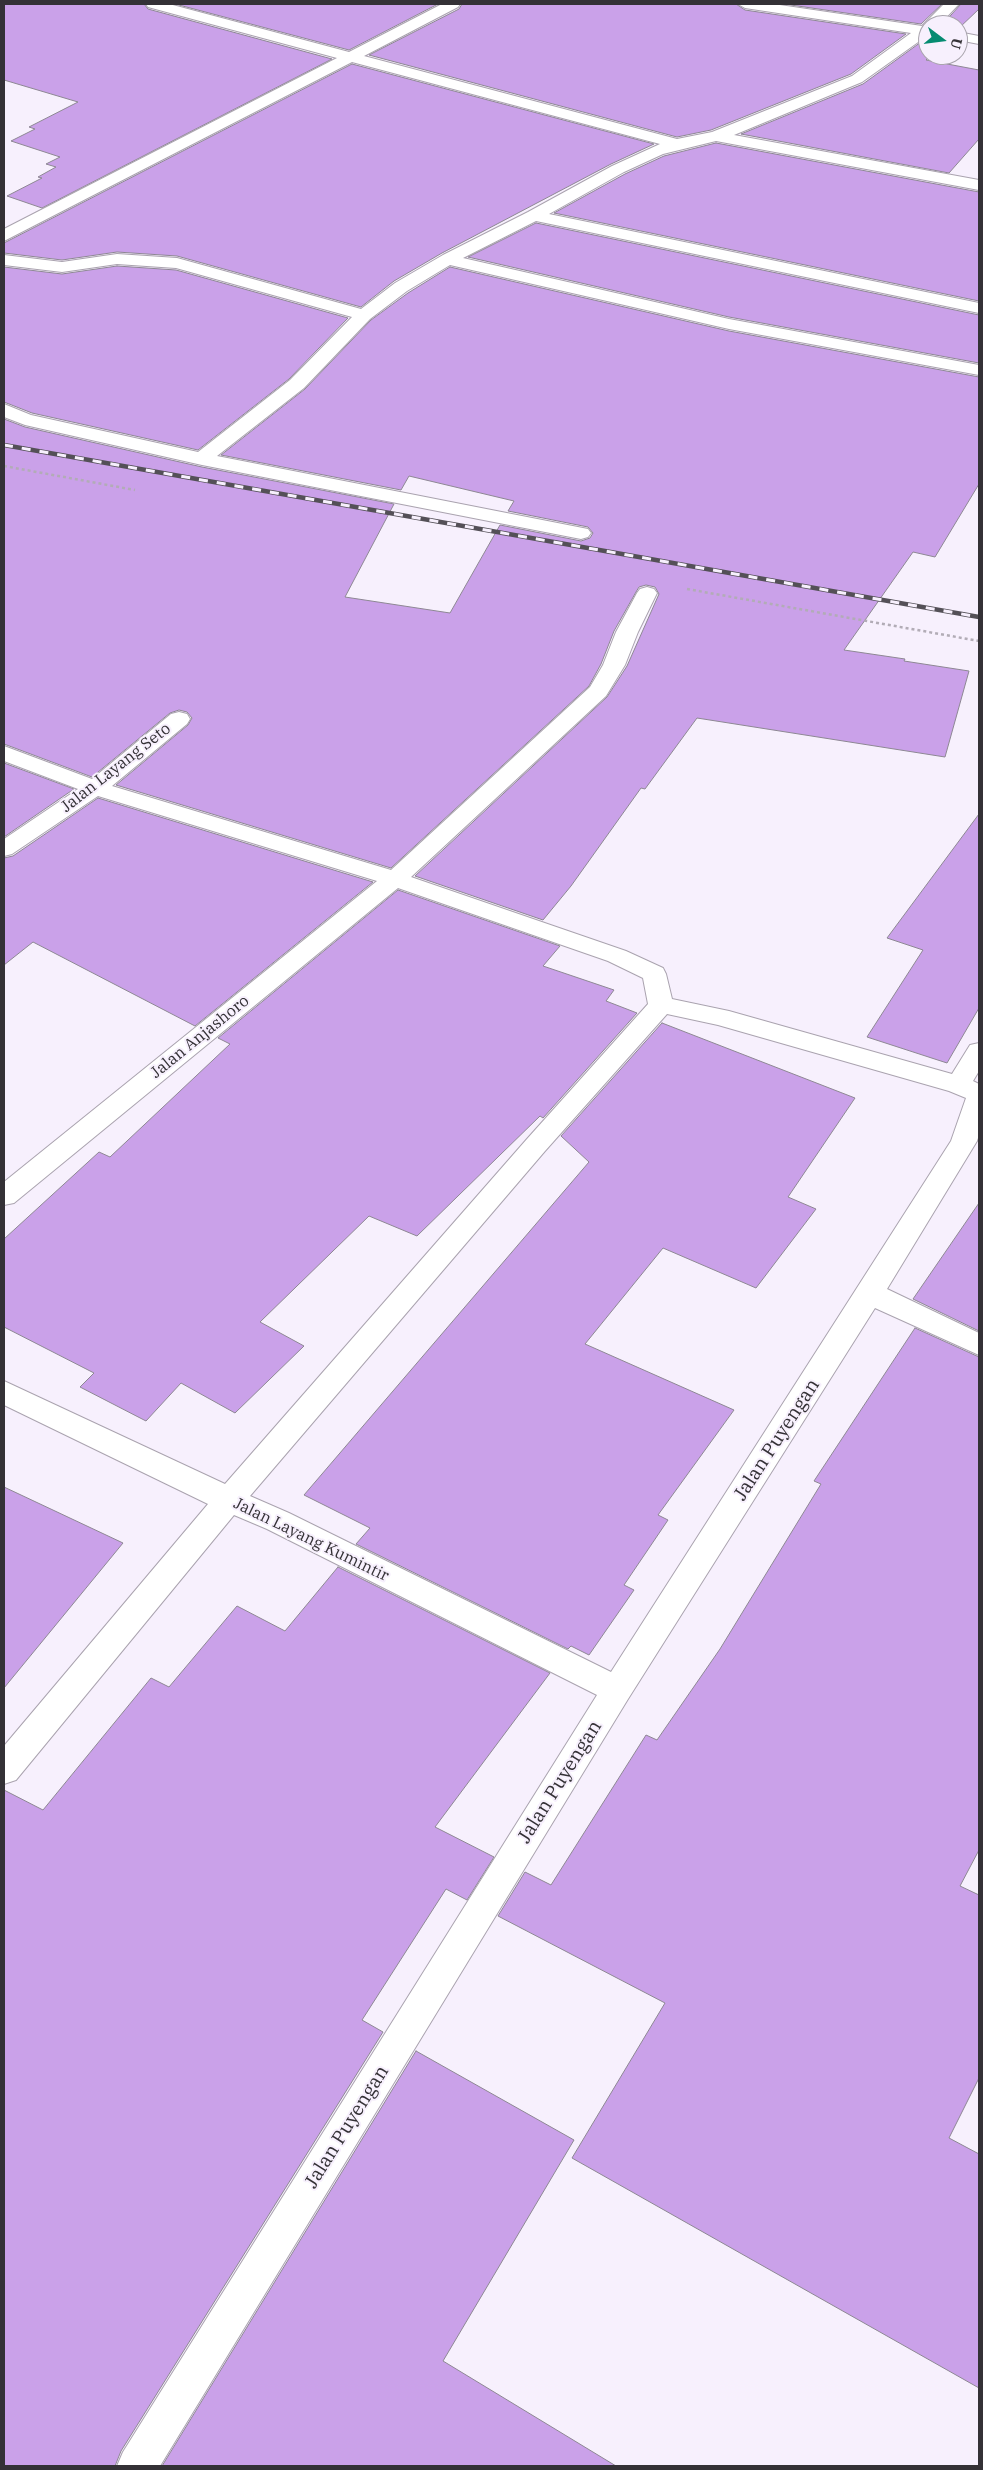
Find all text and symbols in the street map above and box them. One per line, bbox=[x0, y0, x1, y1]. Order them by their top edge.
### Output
north arrow bbox=[918, 15, 968, 65]
text: U bbox=[946, 36, 967, 51]
street label: Jalan Layang Seto bbox=[57, 719, 175, 817]
street label: Jalan Anjashoro bbox=[147, 991, 253, 1083]
street label: Jalan Puyengan bbox=[729, 1375, 825, 1505]
street label: Jalan Layang Kumintir bbox=[230, 1494, 392, 1586]
street label: Jalan Puyengan bbox=[513, 1716, 607, 1848]
street label: Jalan Puyengan bbox=[300, 2061, 394, 2193]

